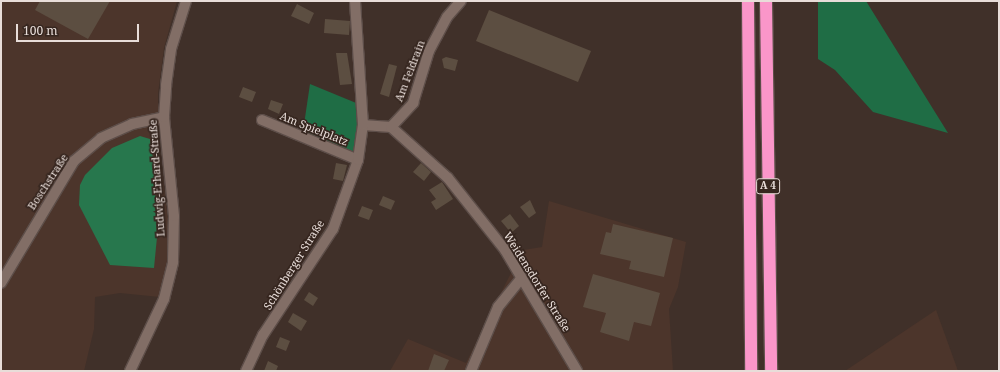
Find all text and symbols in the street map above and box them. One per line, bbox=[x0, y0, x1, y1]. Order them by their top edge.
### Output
scale bar bbox=[18, 16, 141, 42]
text: 100 m bbox=[23, 22, 58, 39]
street label: Am Feldrain bbox=[392, 38, 428, 104]
street label: Am Spielplatz bbox=[278, 109, 350, 149]
street label: Ludwig-Erhard-Straße bbox=[146, 119, 168, 237]
street label: Boschstraße bbox=[25, 152, 71, 212]
road number: A 4 bbox=[756, 178, 780, 194]
street label: Schönberger Straße bbox=[261, 218, 327, 312]
street label: Weidensdorfer Straße bbox=[501, 230, 573, 334]

